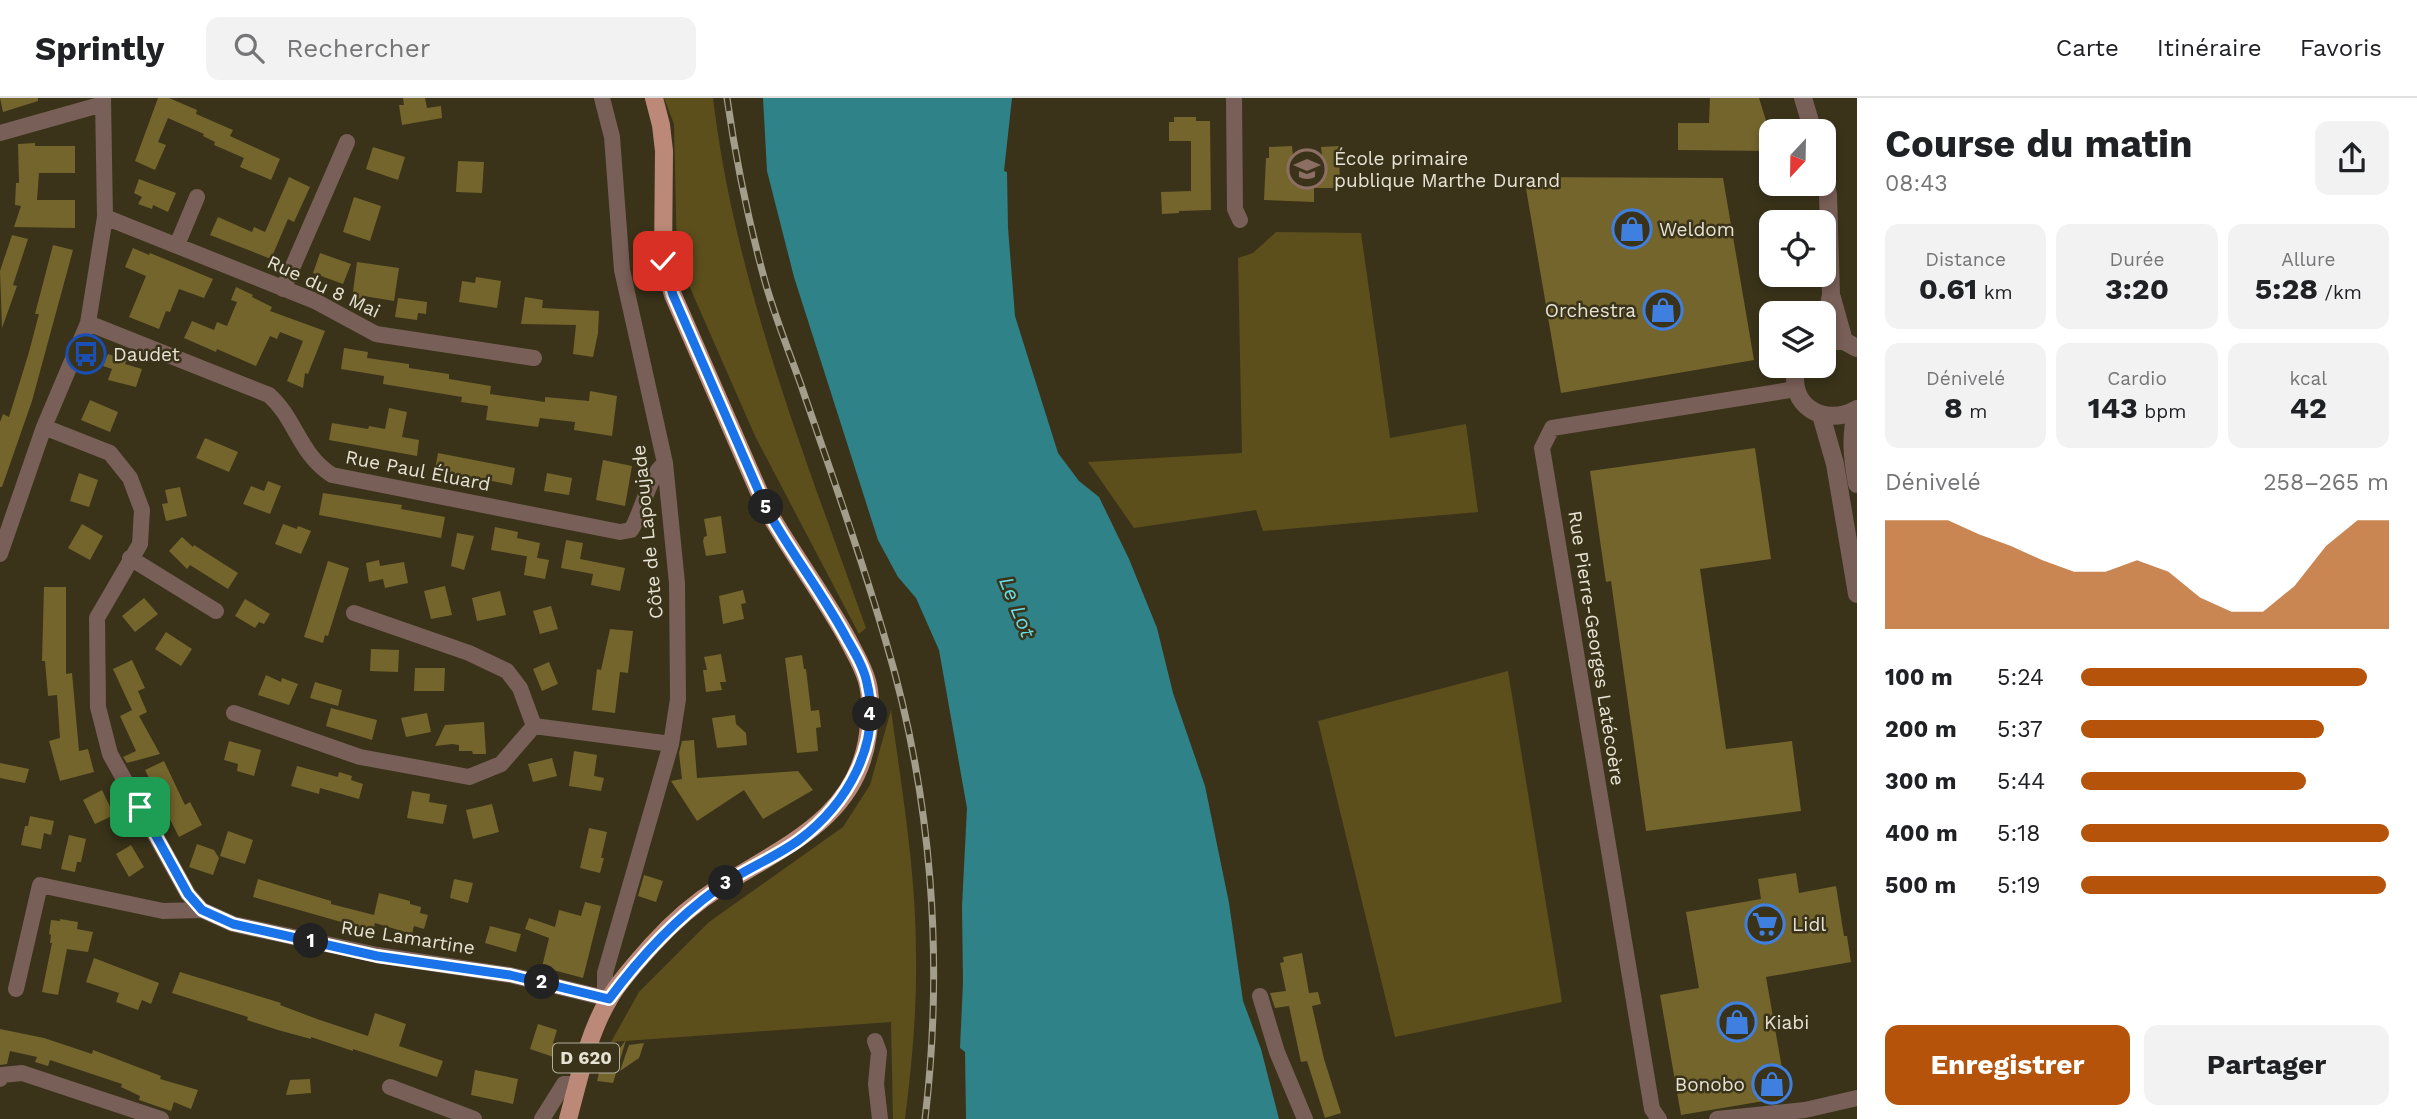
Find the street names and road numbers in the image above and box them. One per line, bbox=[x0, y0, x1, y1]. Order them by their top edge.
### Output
street label: Rue du 8 Mai bbox=[264, 250, 384, 323]
street label: Côte de Lapoujade bbox=[627, 444, 668, 620]
street label: Rue Paul Éluard bbox=[344, 445, 492, 496]
street label: Rue Pierre-Georges Latécoère bbox=[1563, 509, 1630, 787]
street label: Rue Lamartine bbox=[339, 916, 477, 959]
road number: D 620 bbox=[553, 1043, 619, 1072]

